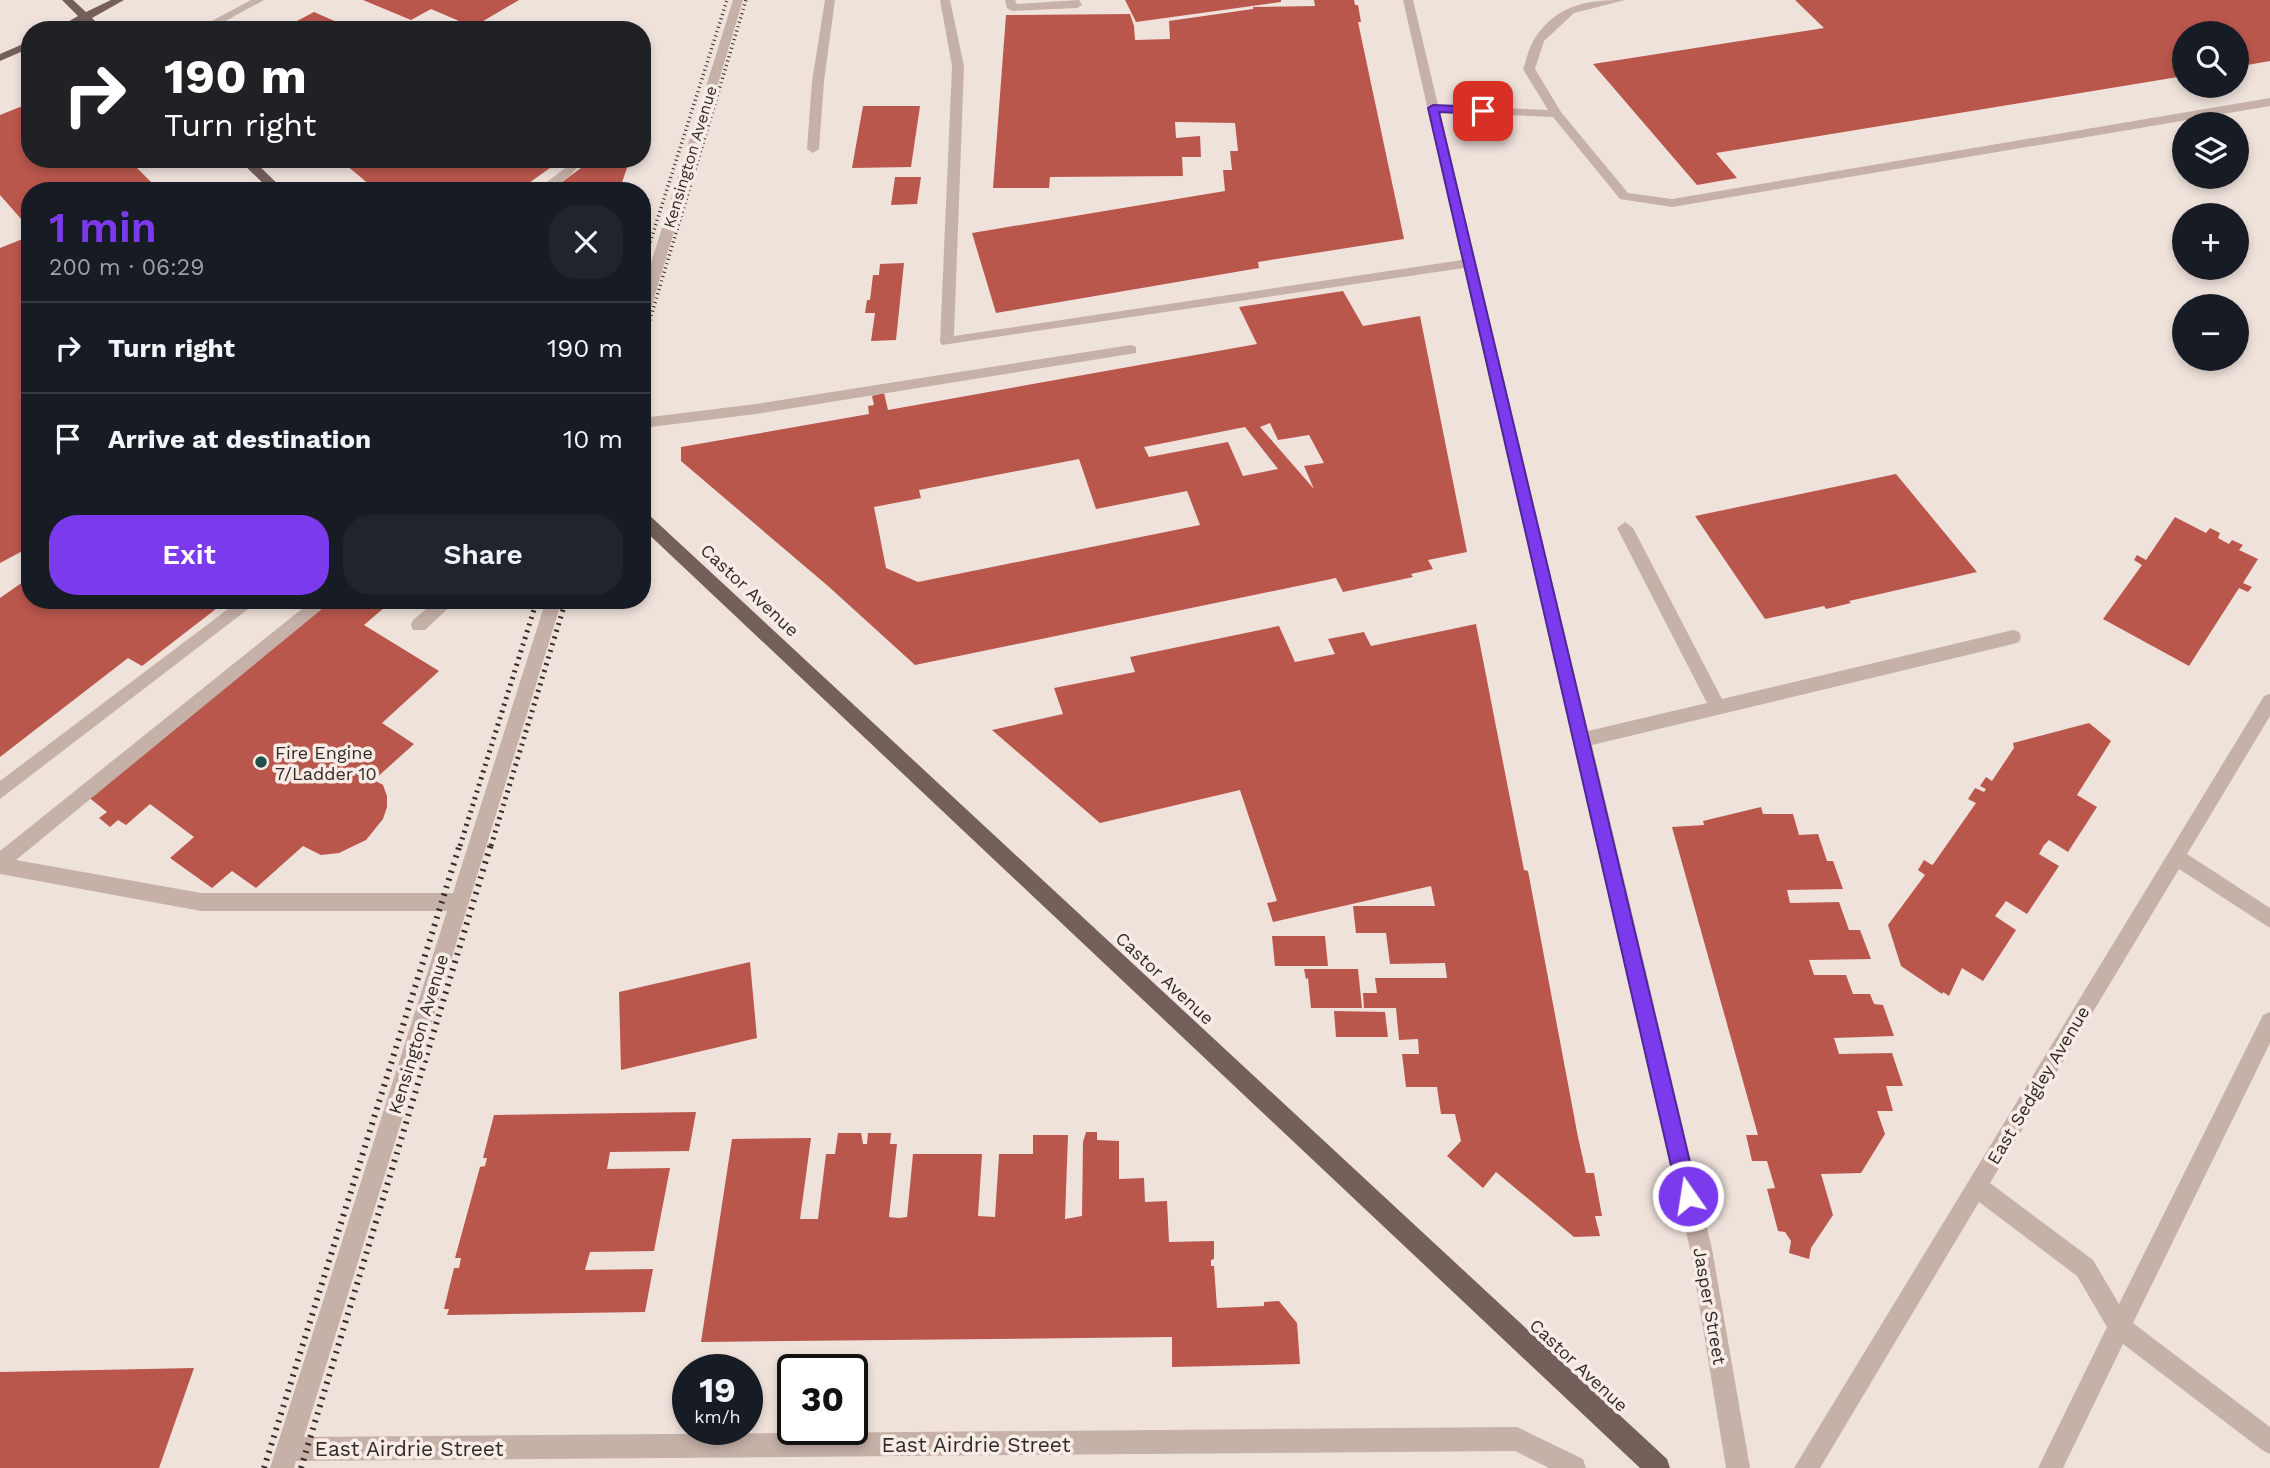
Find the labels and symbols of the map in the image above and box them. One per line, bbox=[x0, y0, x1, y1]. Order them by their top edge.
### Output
pin bbox=[1453, 81, 1513, 141]
street label: Kensington Avenue bbox=[659, 84, 721, 230]
street label: Castor Avenue bbox=[697, 539, 803, 641]
place label: Fire Engine 7/Ladder 10 bbox=[275, 742, 377, 784]
marker: Fire Engine 7/Ladder 10 bbox=[253, 754, 269, 770]
street label: Castor Avenue bbox=[1112, 927, 1218, 1029]
street label: Kensington Avenue bbox=[384, 951, 452, 1117]
street label: East Sedgley Avenue bbox=[1982, 1002, 2094, 1168]
position arrow bbox=[1651, 1159, 1725, 1233]
street label: Jasper Street bbox=[1689, 1246, 1731, 1367]
street label: Castor Avenue bbox=[1526, 1314, 1632, 1416]
speed limit sign: 30 bbox=[777, 1354, 868, 1445]
street label: East Airdrie Street bbox=[882, 1432, 1071, 1457]
street label: East Airdrie Street bbox=[315, 1436, 504, 1461]

